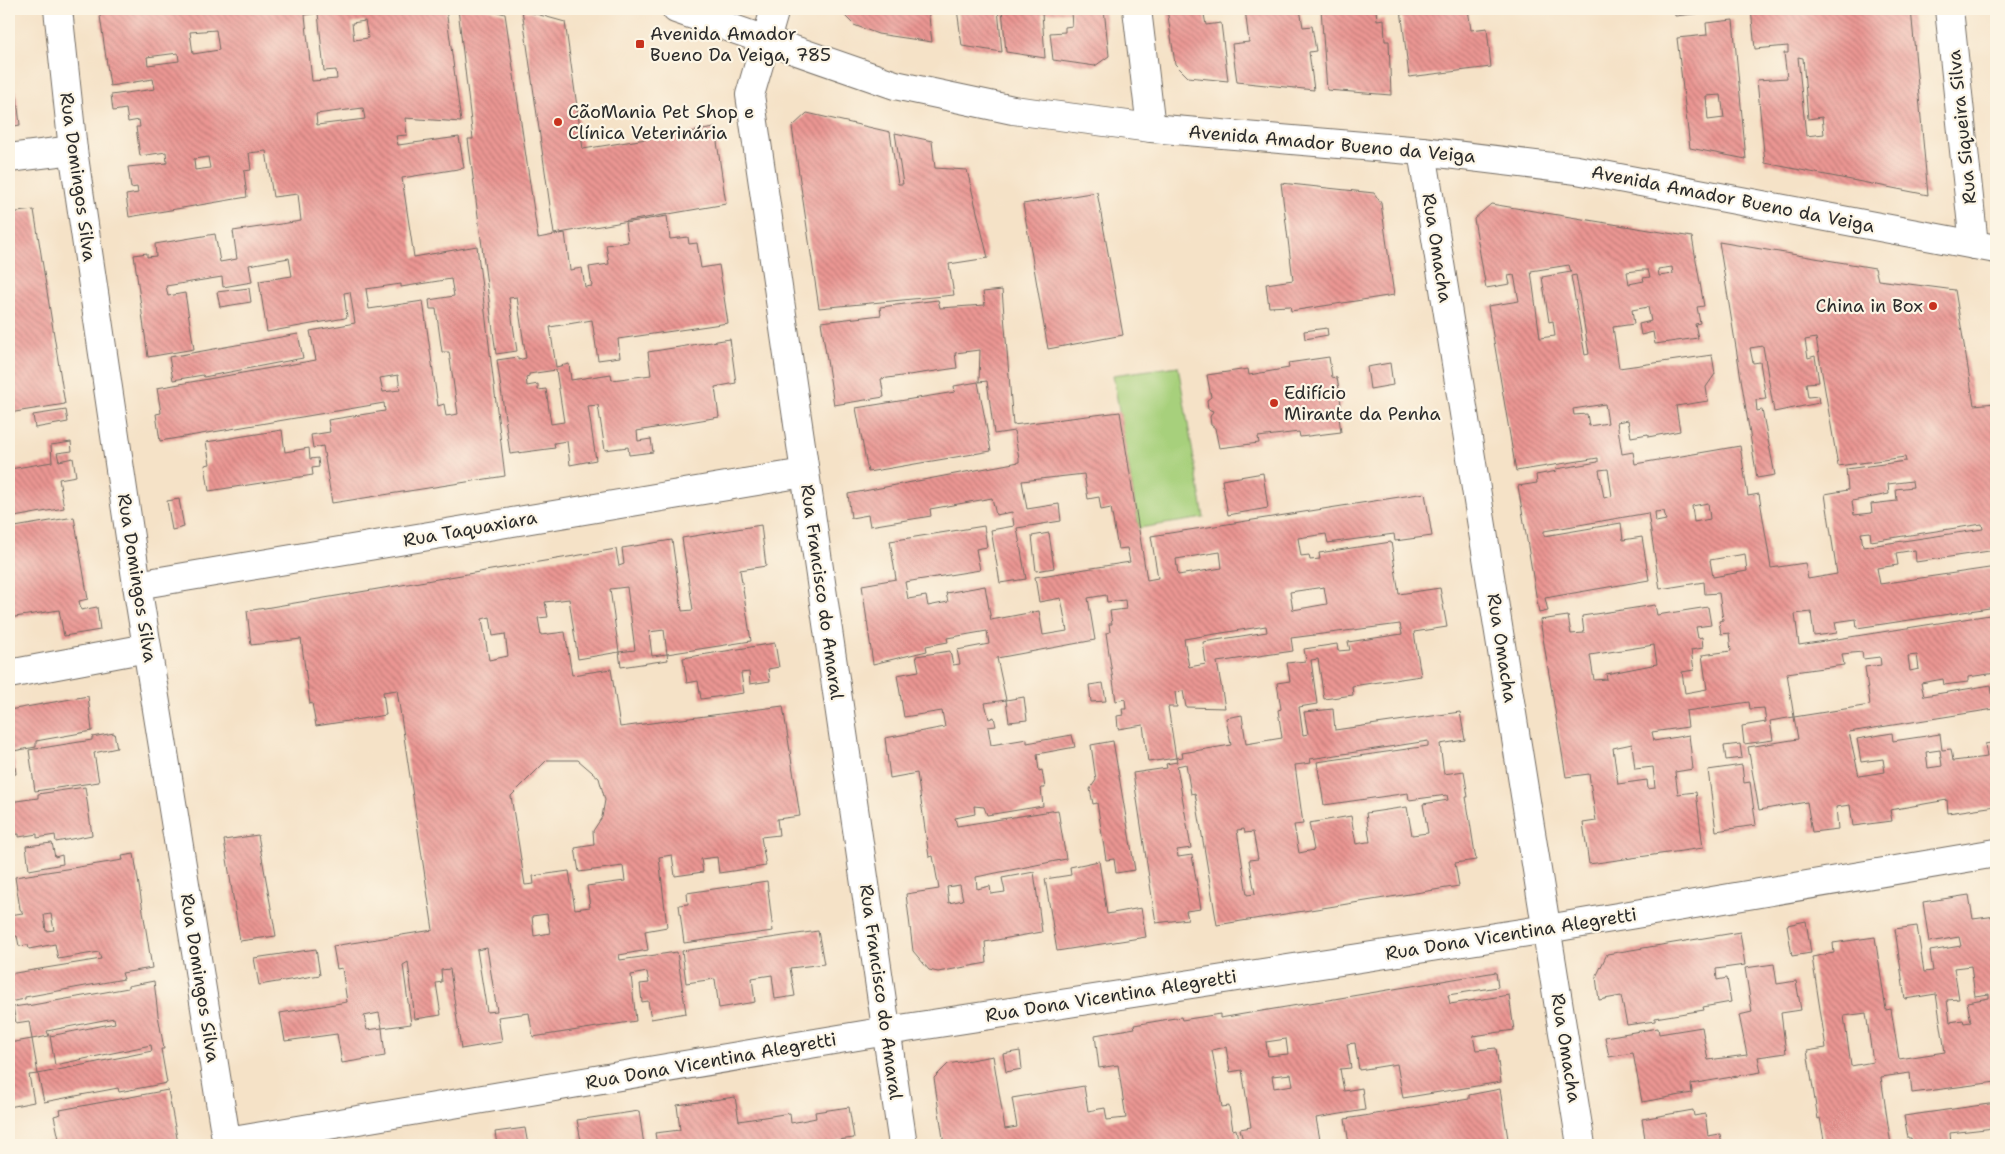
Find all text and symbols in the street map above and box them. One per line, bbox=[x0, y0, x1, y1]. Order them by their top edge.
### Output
place label: Avenida Amador Bueno Da Veiga, 785 bbox=[650, 22, 831, 67]
marker: Avenida Amador Bueno Da Veiga, 785 bbox=[634, 38, 646, 50]
street label: Rua Siqueira Silva bbox=[1942, 49, 1982, 205]
street label: Rua Domingos Silva bbox=[54, 91, 102, 263]
place label: CãoMania Pet Shop e Clínica Veterinária bbox=[568, 100, 754, 145]
marker: CãoMania Pet Shop e Clínica Veterinária bbox=[552, 116, 564, 128]
street label: Avenida Amador Bueno da Veiga bbox=[1188, 120, 1476, 168]
street label: Avenida Amador Bueno da Veiga bbox=[1589, 160, 1877, 238]
street label: Rua Omacha bbox=[1417, 192, 1457, 304]
place label: China in Box bbox=[1815, 294, 1923, 318]
marker: China in Box bbox=[1927, 300, 1939, 312]
place label: Edifício Mirante da Penha bbox=[1284, 381, 1441, 426]
marker: Edifício Mirante da Penha bbox=[1268, 397, 1280, 409]
street label: Rua Francisco do Amaral bbox=[795, 483, 849, 702]
street label: Rua Domingos Silva bbox=[112, 492, 162, 664]
street label: Rua Taquaxiara bbox=[401, 505, 539, 553]
street label: Rua Omacha bbox=[1482, 592, 1522, 704]
street label: Rua Francisco do Amaral bbox=[854, 883, 908, 1102]
street label: Rua Domingos Silva bbox=[175, 892, 225, 1064]
street label: Rua Dona Vicentina Alegretti bbox=[1384, 902, 1638, 966]
street label: Rua Dona Vicentina Alegretti bbox=[984, 964, 1238, 1028]
street label: Rua Omacha bbox=[1546, 992, 1586, 1104]
street label: Rua Dona Vicentina Alegretti bbox=[584, 1027, 838, 1095]

